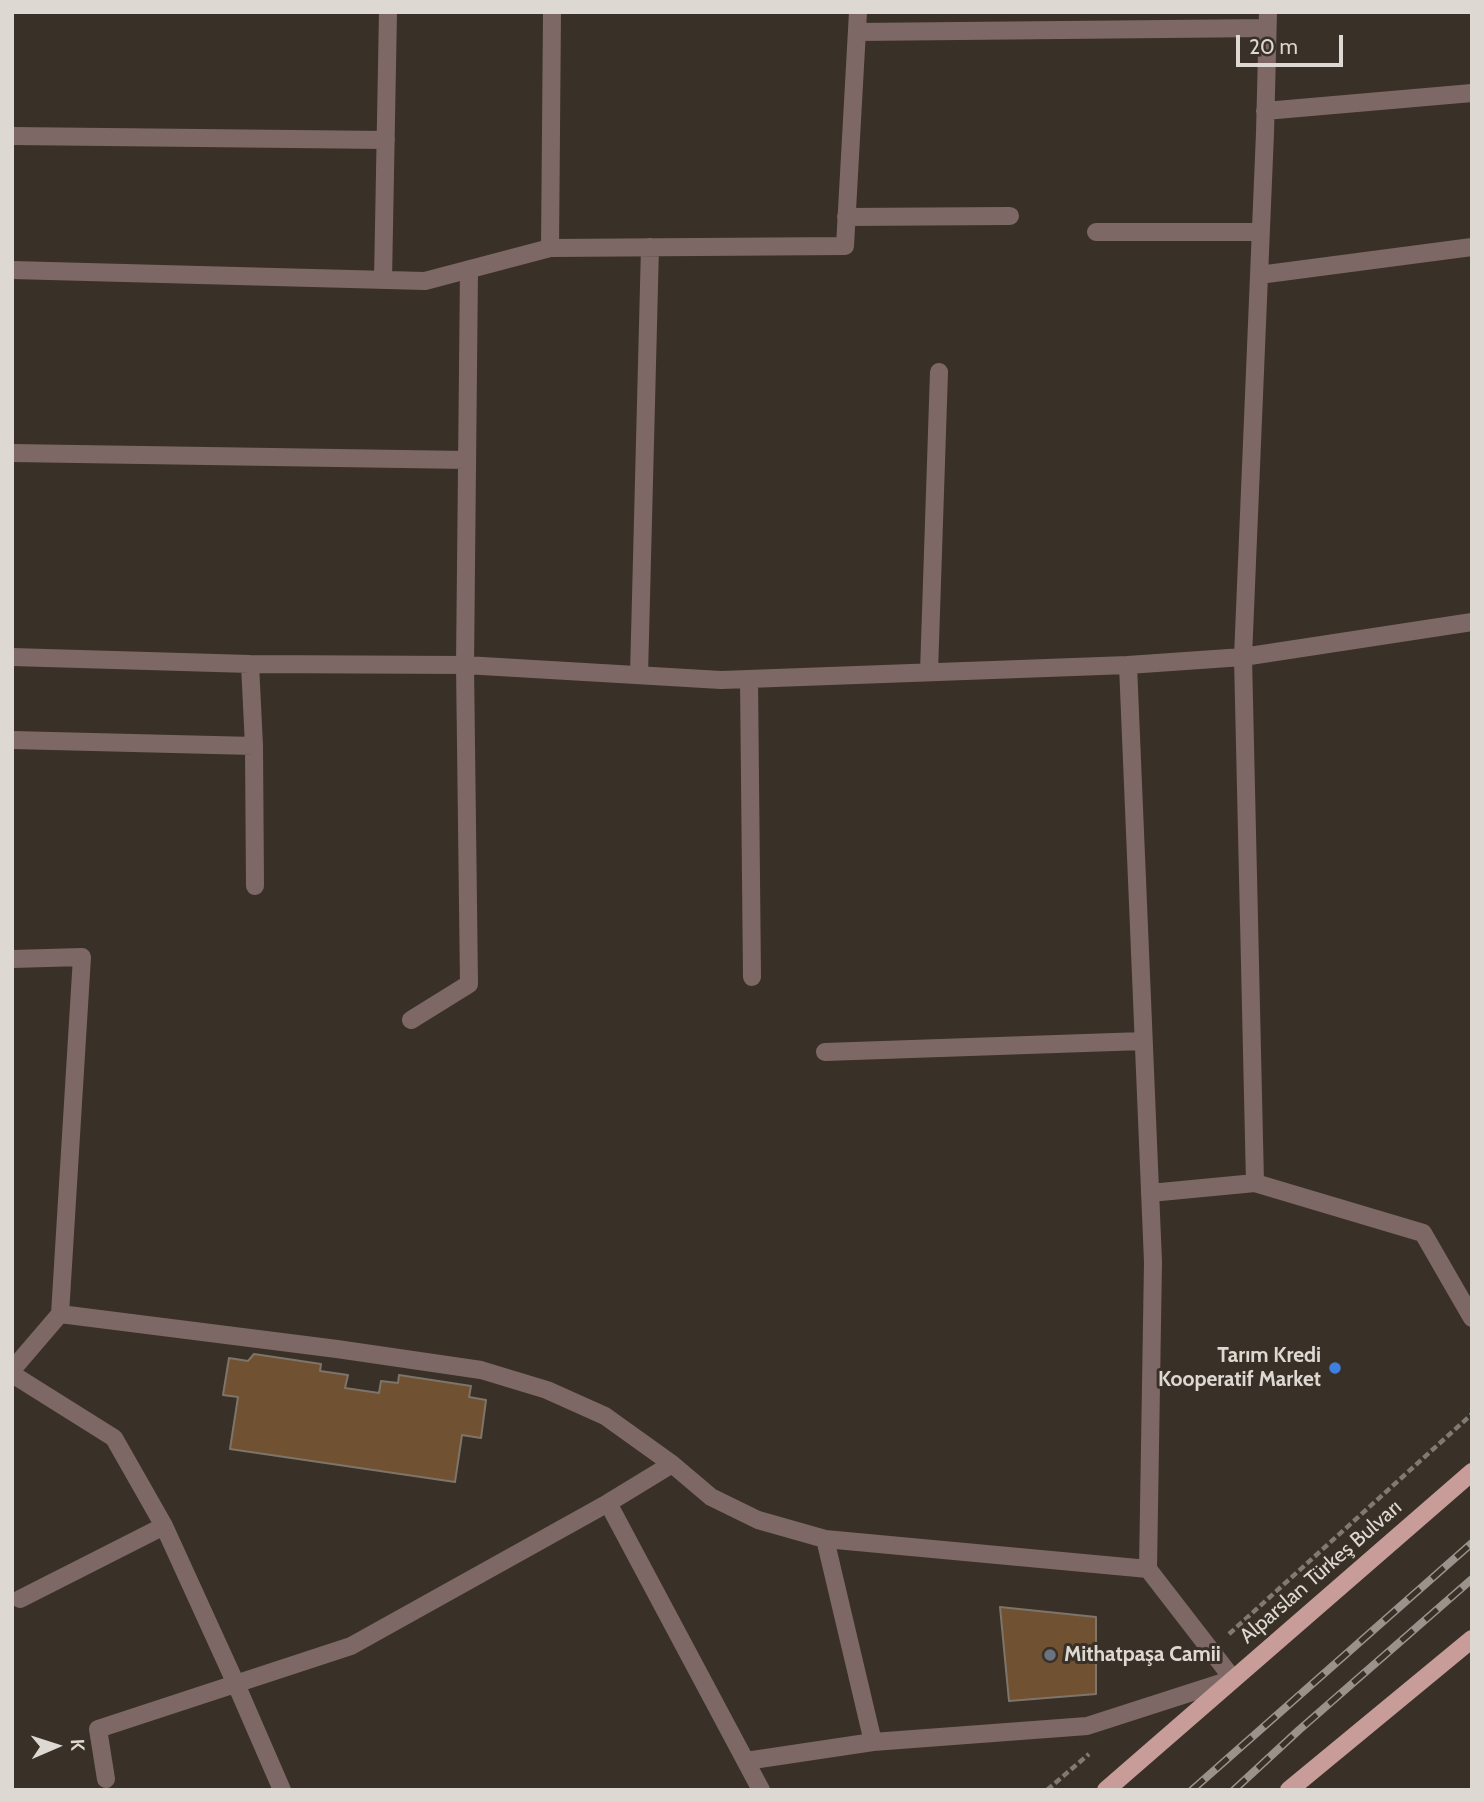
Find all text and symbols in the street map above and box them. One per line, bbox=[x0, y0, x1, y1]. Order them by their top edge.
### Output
scale bar bbox=[1239, 21, 1346, 65]
text: 20 m bbox=[1249, 34, 1298, 59]
place label: Tarım Kredi Kooperatif Market bbox=[1158, 1343, 1321, 1393]
marker: Tarım Kredi Kooperatif Market bbox=[1327, 1360, 1343, 1376]
street label: Alparslan Türkeş Bulvarı bbox=[1235, 1495, 1407, 1649]
place label: Mithatpaşa Camii bbox=[1064, 1642, 1221, 1668]
marker: Mithatpaşa Camii bbox=[1042, 1647, 1058, 1663]
north arrow bbox=[21, 1711, 91, 1781]
text: K bbox=[66, 1738, 89, 1751]

